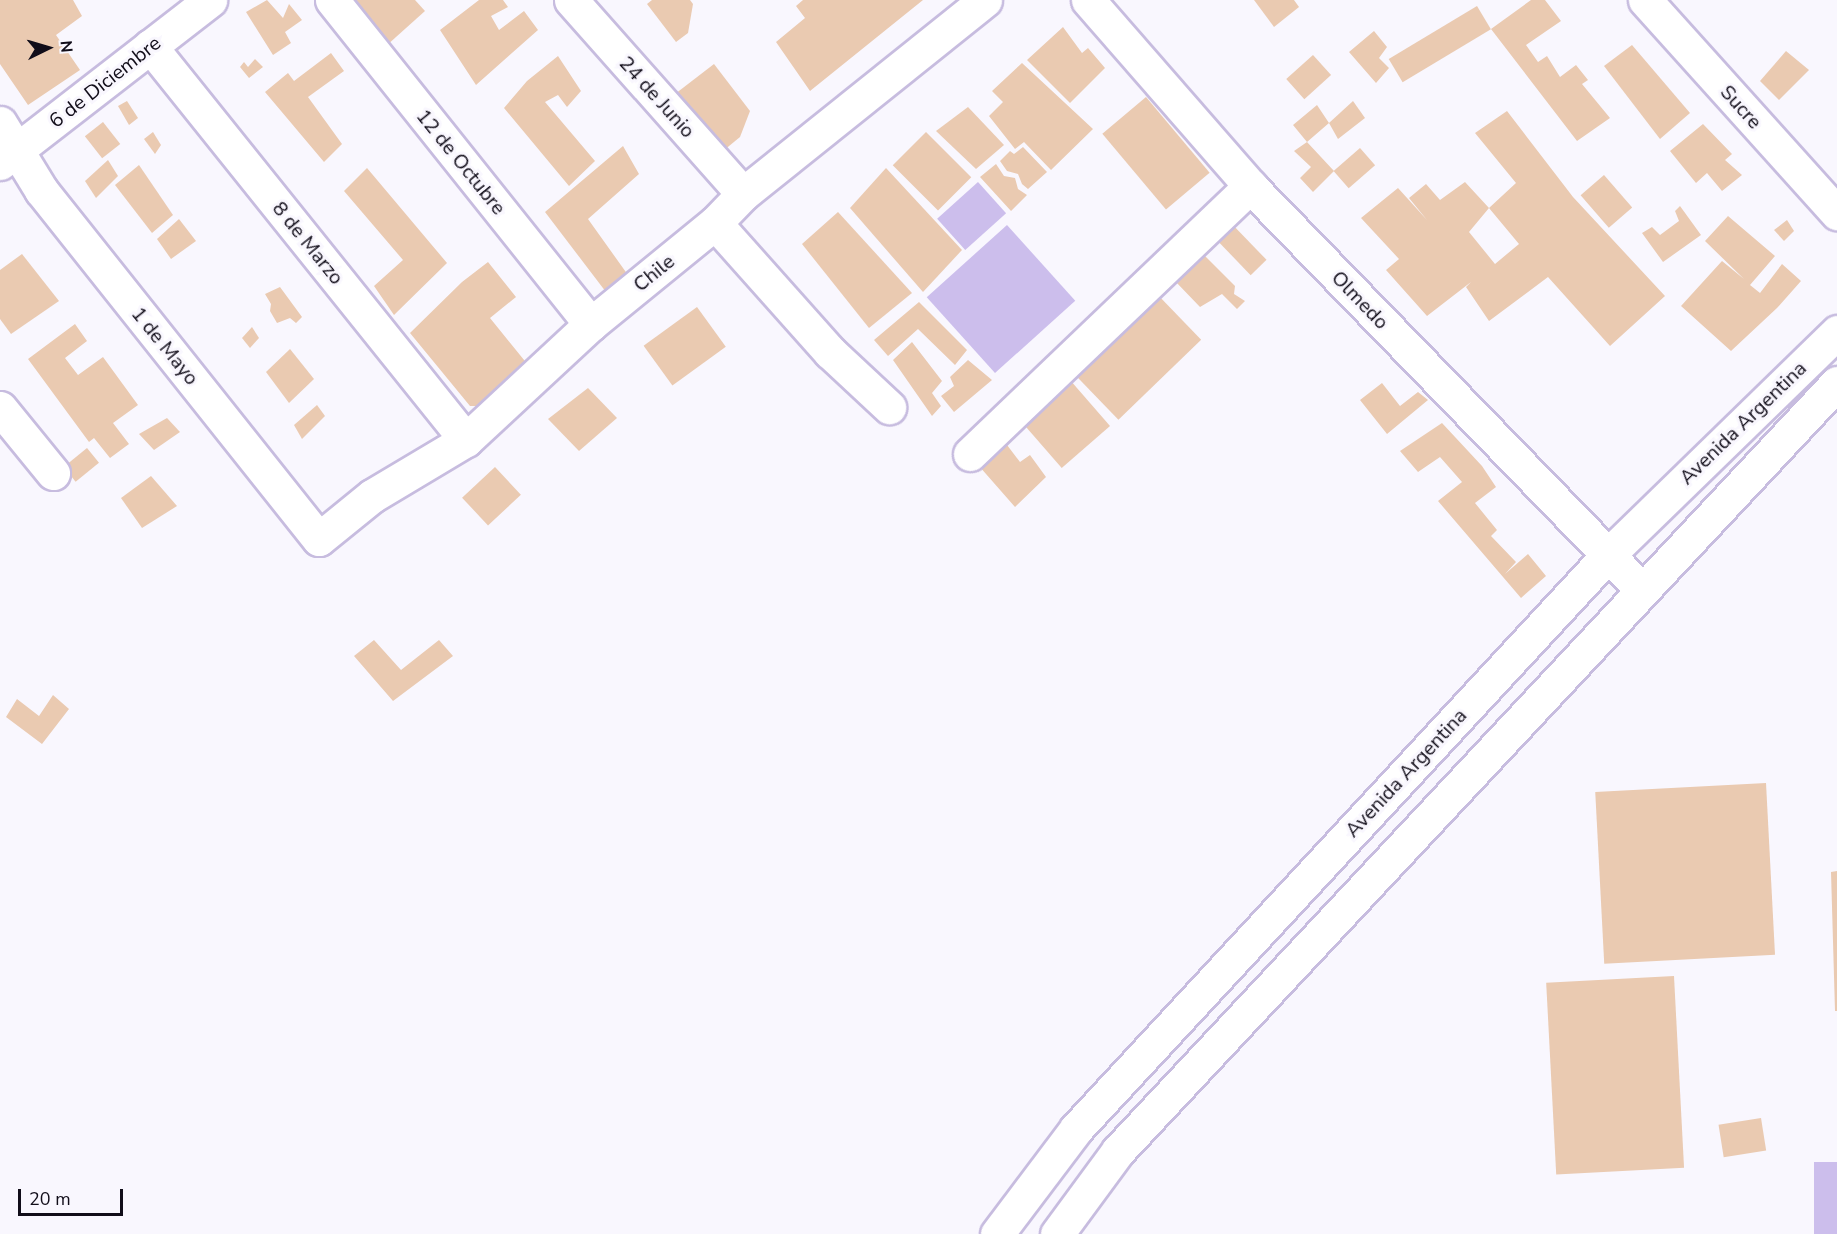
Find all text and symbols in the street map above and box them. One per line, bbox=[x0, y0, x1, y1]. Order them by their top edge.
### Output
north arrow bbox=[18, 18, 78, 78]
street label: 6 de Diciembre bbox=[44, 31, 166, 133]
text: N bbox=[54, 40, 77, 53]
street label: 24 de Junio bbox=[614, 51, 700, 143]
street label: Sucre bbox=[1715, 80, 1767, 134]
street label: 12 de Octubre bbox=[411, 104, 511, 220]
street label: 8 de Marzo bbox=[267, 197, 349, 289]
street label: Chile bbox=[629, 249, 679, 297]
street label: Olmedo bbox=[1326, 266, 1394, 334]
street label: 1 de Mayo bbox=[126, 302, 204, 390]
street label: Avenida Argentina bbox=[1675, 356, 1811, 490]
street label: Avenida Argentina bbox=[1340, 704, 1472, 842]
scale bar bbox=[21, 1177, 126, 1215]
text: 20 m bbox=[29, 1187, 71, 1211]

